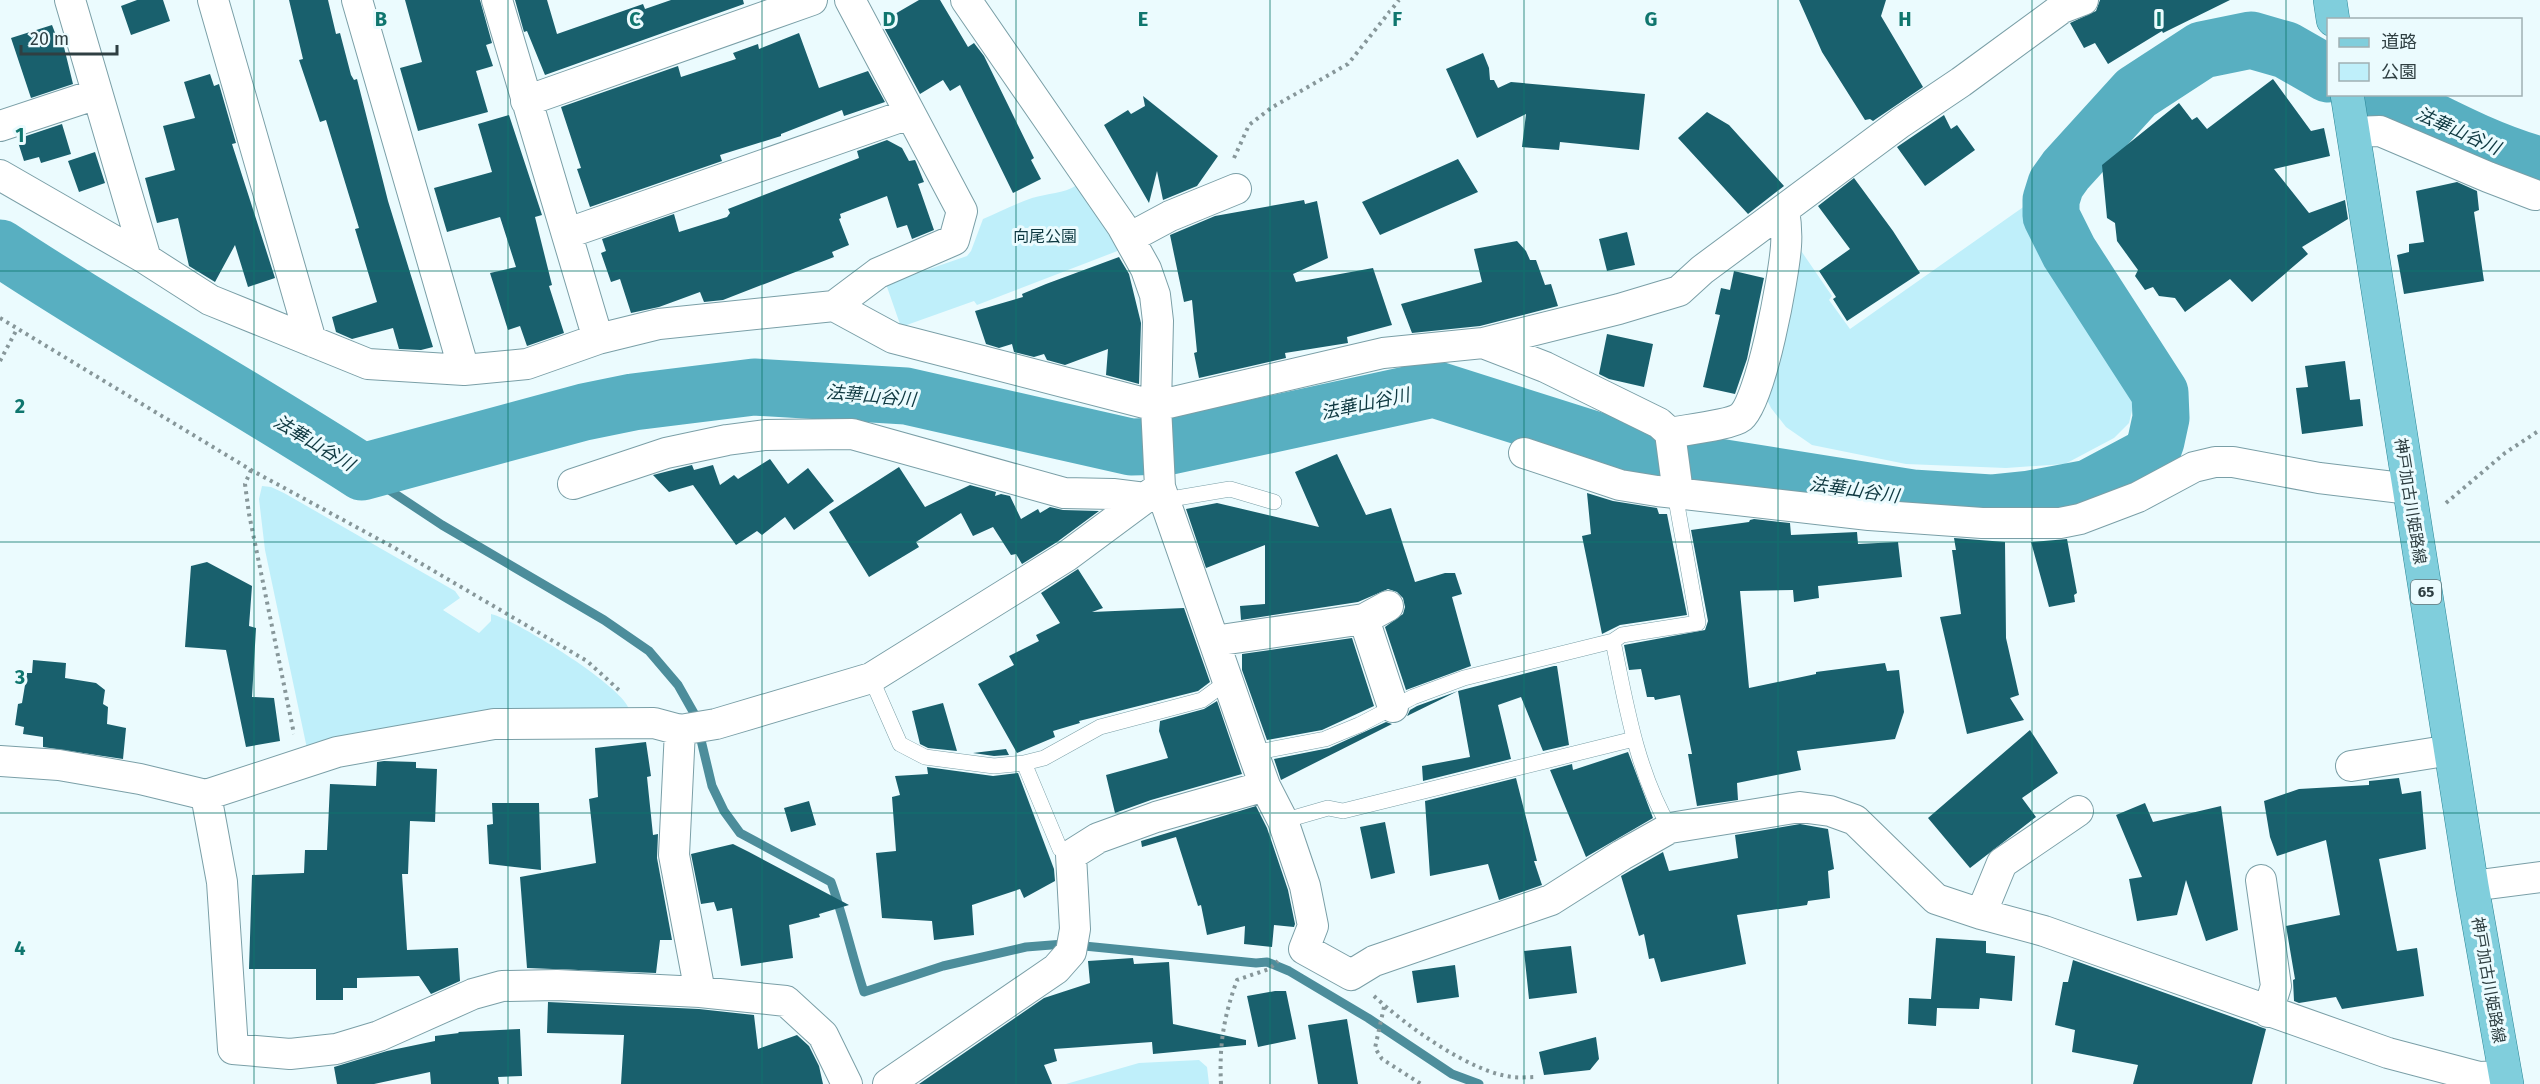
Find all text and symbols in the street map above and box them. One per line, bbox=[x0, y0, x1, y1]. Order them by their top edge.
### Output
text: B bbox=[375, 7, 387, 31]
text: C bbox=[629, 7, 641, 31]
text: D bbox=[882, 7, 896, 31]
text: E bbox=[1138, 7, 1148, 31]
text: F bbox=[1392, 7, 1402, 31]
text: G bbox=[1645, 7, 1657, 31]
text: H bbox=[1898, 7, 1912, 31]
text: I bbox=[2156, 7, 2162, 31]
scale bar bbox=[21, 18, 117, 56]
legend bbox=[2327, 18, 2522, 96]
text: 20 m bbox=[30, 28, 69, 50]
text: 道路 bbox=[2381, 31, 2417, 53]
text: 公園 bbox=[2381, 61, 2417, 83]
water label: 法華山谷川 bbox=[2412, 103, 2505, 160]
text: 1 bbox=[15, 123, 25, 147]
park label: 向尾公園 bbox=[1013, 227, 1077, 246]
water label: 法華山谷川 bbox=[825, 381, 919, 411]
water label: 法華山谷川 bbox=[1319, 383, 1413, 424]
text: 2 bbox=[15, 394, 25, 418]
water label: 法華山谷川 bbox=[270, 410, 360, 477]
street label: 神戸加古川姫路線 bbox=[2391, 436, 2430, 566]
water label: 法華山谷川 bbox=[1808, 473, 1902, 507]
road number: 65 bbox=[2411, 580, 2441, 604]
text: 3 bbox=[14, 665, 25, 689]
street label: 神戸加古川姫路線 bbox=[2468, 915, 2509, 1045]
text: 4 bbox=[14, 936, 26, 960]

